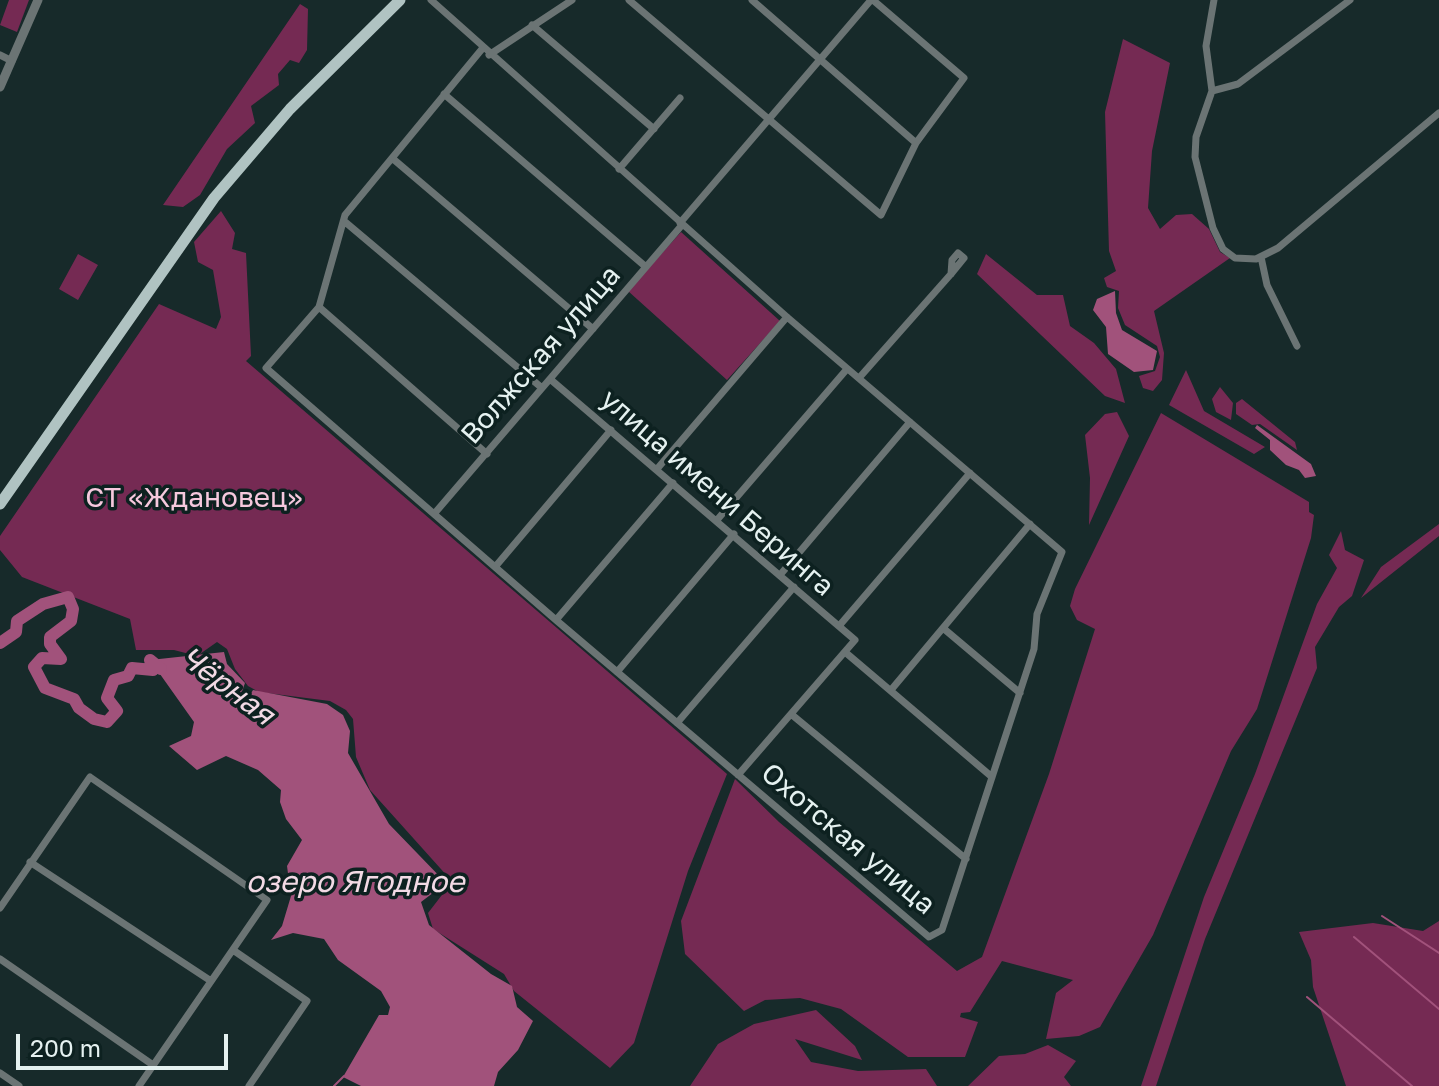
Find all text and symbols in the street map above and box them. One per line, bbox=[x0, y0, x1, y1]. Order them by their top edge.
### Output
street label: Волжская улица bbox=[454, 259, 628, 451]
street label: улица имени Беринга bbox=[594, 383, 840, 603]
park label: СТ «Ждановец» bbox=[85, 481, 303, 515]
water label: Чёрная bbox=[173, 639, 281, 733]
street label: Охотская улица bbox=[754, 756, 942, 922]
water label: озеро Ягодное bbox=[246, 864, 464, 900]
scale bar bbox=[20, 1018, 232, 1068]
text: 200 m bbox=[30, 1033, 101, 1062]

